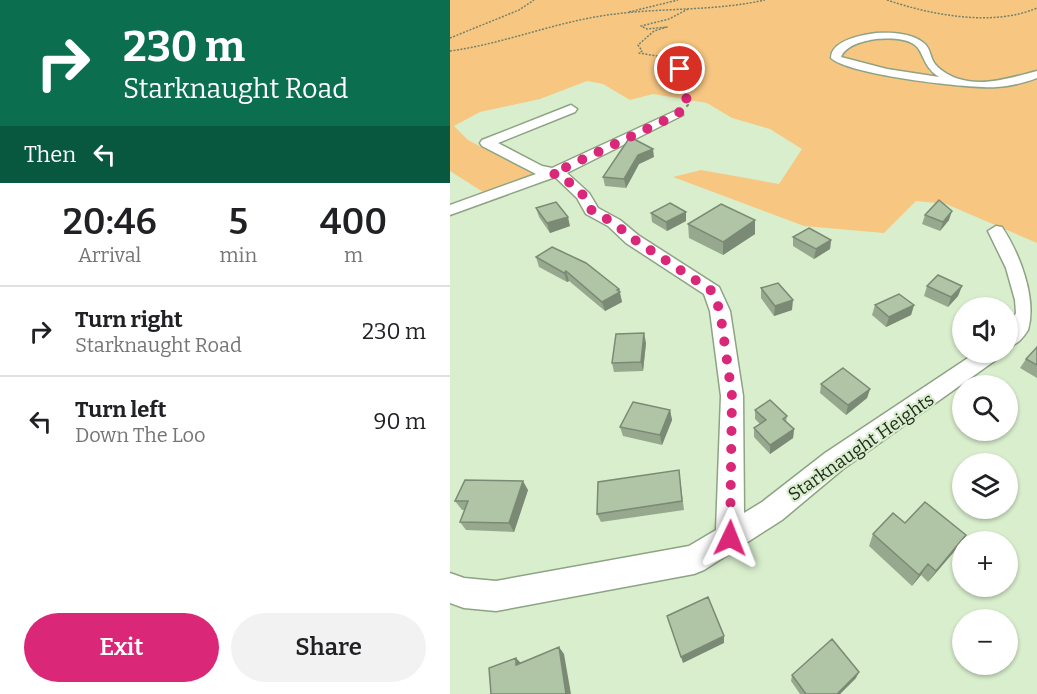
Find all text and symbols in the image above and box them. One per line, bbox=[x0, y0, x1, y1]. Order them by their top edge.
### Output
text: 230 m bbox=[123, 22, 245, 72]
icon: right bbox=[24, 24, 102, 102]
pin bbox=[654, 43, 705, 94]
icon: arrive bbox=[663, 52, 696, 85]
text: Starknaught Road bbox=[123, 73, 348, 105]
icon: left bbox=[88, 138, 121, 171]
text: Then bbox=[24, 141, 76, 168]
text: 20:46 bbox=[63, 200, 157, 244]
text: 5 bbox=[228, 200, 248, 244]
text: 400 bbox=[320, 200, 387, 244]
text: Arrival bbox=[78, 243, 141, 267]
text: min bbox=[219, 243, 257, 267]
text: m bbox=[344, 243, 363, 267]
map controls bbox=[952, 297, 1018, 675]
button: sound bbox=[952, 297, 1018, 363]
text: Turn right bbox=[75, 306, 183, 333]
icon: right bbox=[24, 315, 57, 348]
text: 230 m bbox=[362, 318, 426, 345]
text: Starknaught Road bbox=[75, 333, 242, 357]
button: search bbox=[952, 375, 1018, 441]
street label: Starknaught Heights bbox=[784, 388, 938, 506]
text: Turn left bbox=[75, 396, 167, 423]
icon: left bbox=[24, 405, 57, 438]
text: 90 m bbox=[374, 408, 426, 435]
text: Down The Loo bbox=[75, 423, 206, 447]
button: layers bbox=[952, 453, 1018, 519]
position arrow bbox=[698, 506, 762, 570]
button: + bbox=[952, 531, 1018, 597]
button: − bbox=[952, 609, 1018, 675]
button: Exit bbox=[24, 613, 219, 682]
button: Share bbox=[231, 613, 426, 682]

